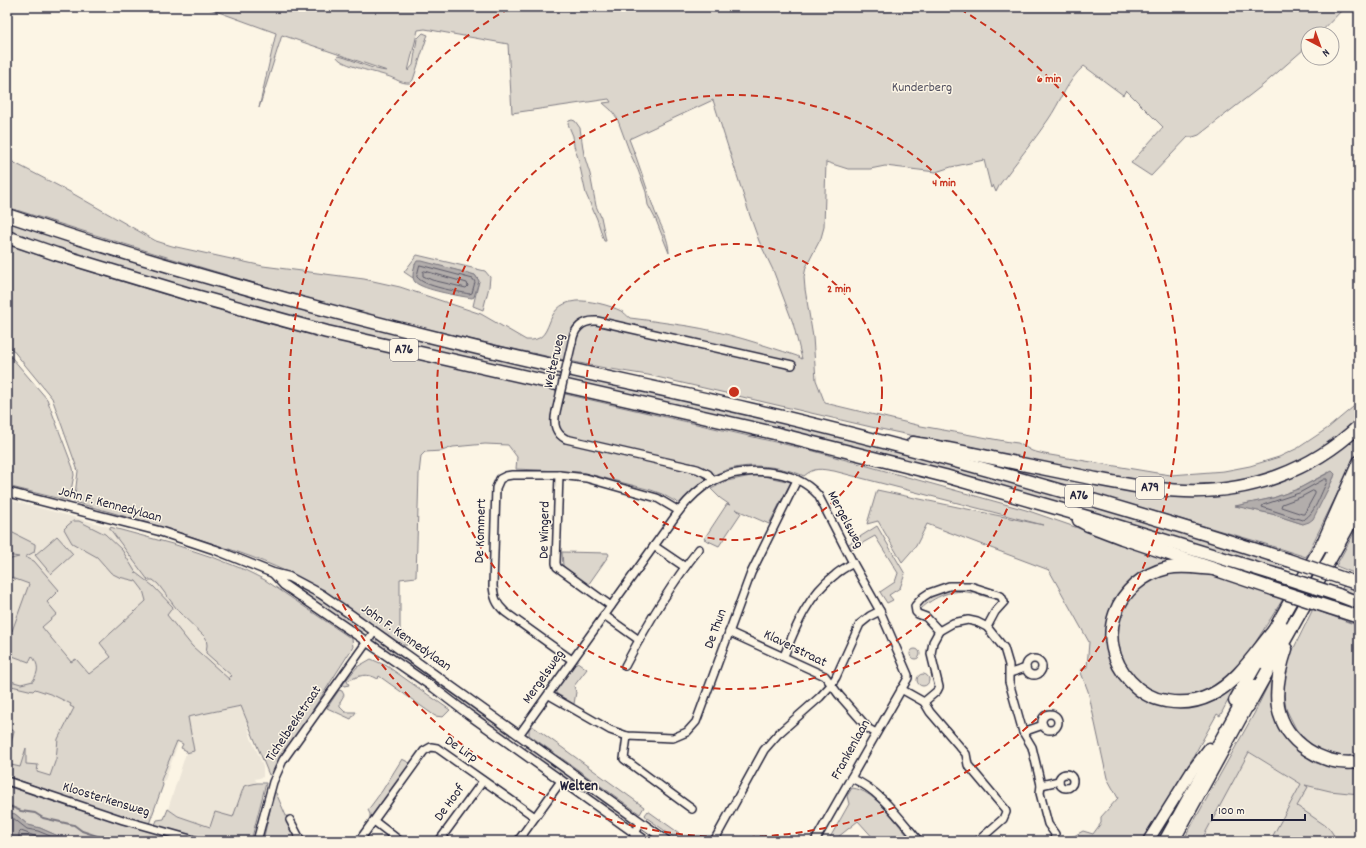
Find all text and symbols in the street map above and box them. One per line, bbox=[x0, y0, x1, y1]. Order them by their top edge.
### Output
north arrow bbox=[1300, 26, 1340, 66]
text: N bbox=[1318, 44, 1333, 60]
text: 6 min bbox=[1037, 71, 1062, 88]
park label: Kunderberg bbox=[892, 78, 952, 98]
text: 4 min bbox=[932, 175, 956, 192]
text: 2 min bbox=[827, 281, 851, 298]
street label: Welterweg bbox=[539, 332, 571, 390]
road number: A76 bbox=[390, 339, 418, 361]
centre of rings bbox=[727, 385, 741, 399]
road number: A79 bbox=[1136, 477, 1164, 499]
street label: John F. Kennedylaan bbox=[56, 482, 164, 528]
road number: A76 bbox=[1065, 485, 1093, 507]
street label: Mergelsweg bbox=[822, 488, 868, 552]
street label: De Kommert bbox=[470, 498, 492, 564]
street label: De Wingerd bbox=[534, 501, 556, 559]
street label: John F. Kennedylaan bbox=[357, 599, 455, 677]
street label: De Thun bbox=[700, 606, 732, 652]
street label: Klaverstraat bbox=[760, 625, 830, 673]
street label: Mergelsweg bbox=[518, 646, 570, 708]
street label: Tichelbeekstraat bbox=[261, 682, 327, 766]
street label: Frankenlaan bbox=[826, 716, 876, 784]
street label: De Lirp bbox=[440, 731, 482, 769]
district label: Welten bbox=[560, 776, 598, 798]
street label: Kloosterkensweg bbox=[60, 777, 152, 823]
street label: De Hoof bbox=[430, 780, 471, 826]
scale bar bbox=[1212, 796, 1305, 822]
text: 100 m bbox=[1218, 803, 1245, 820]

